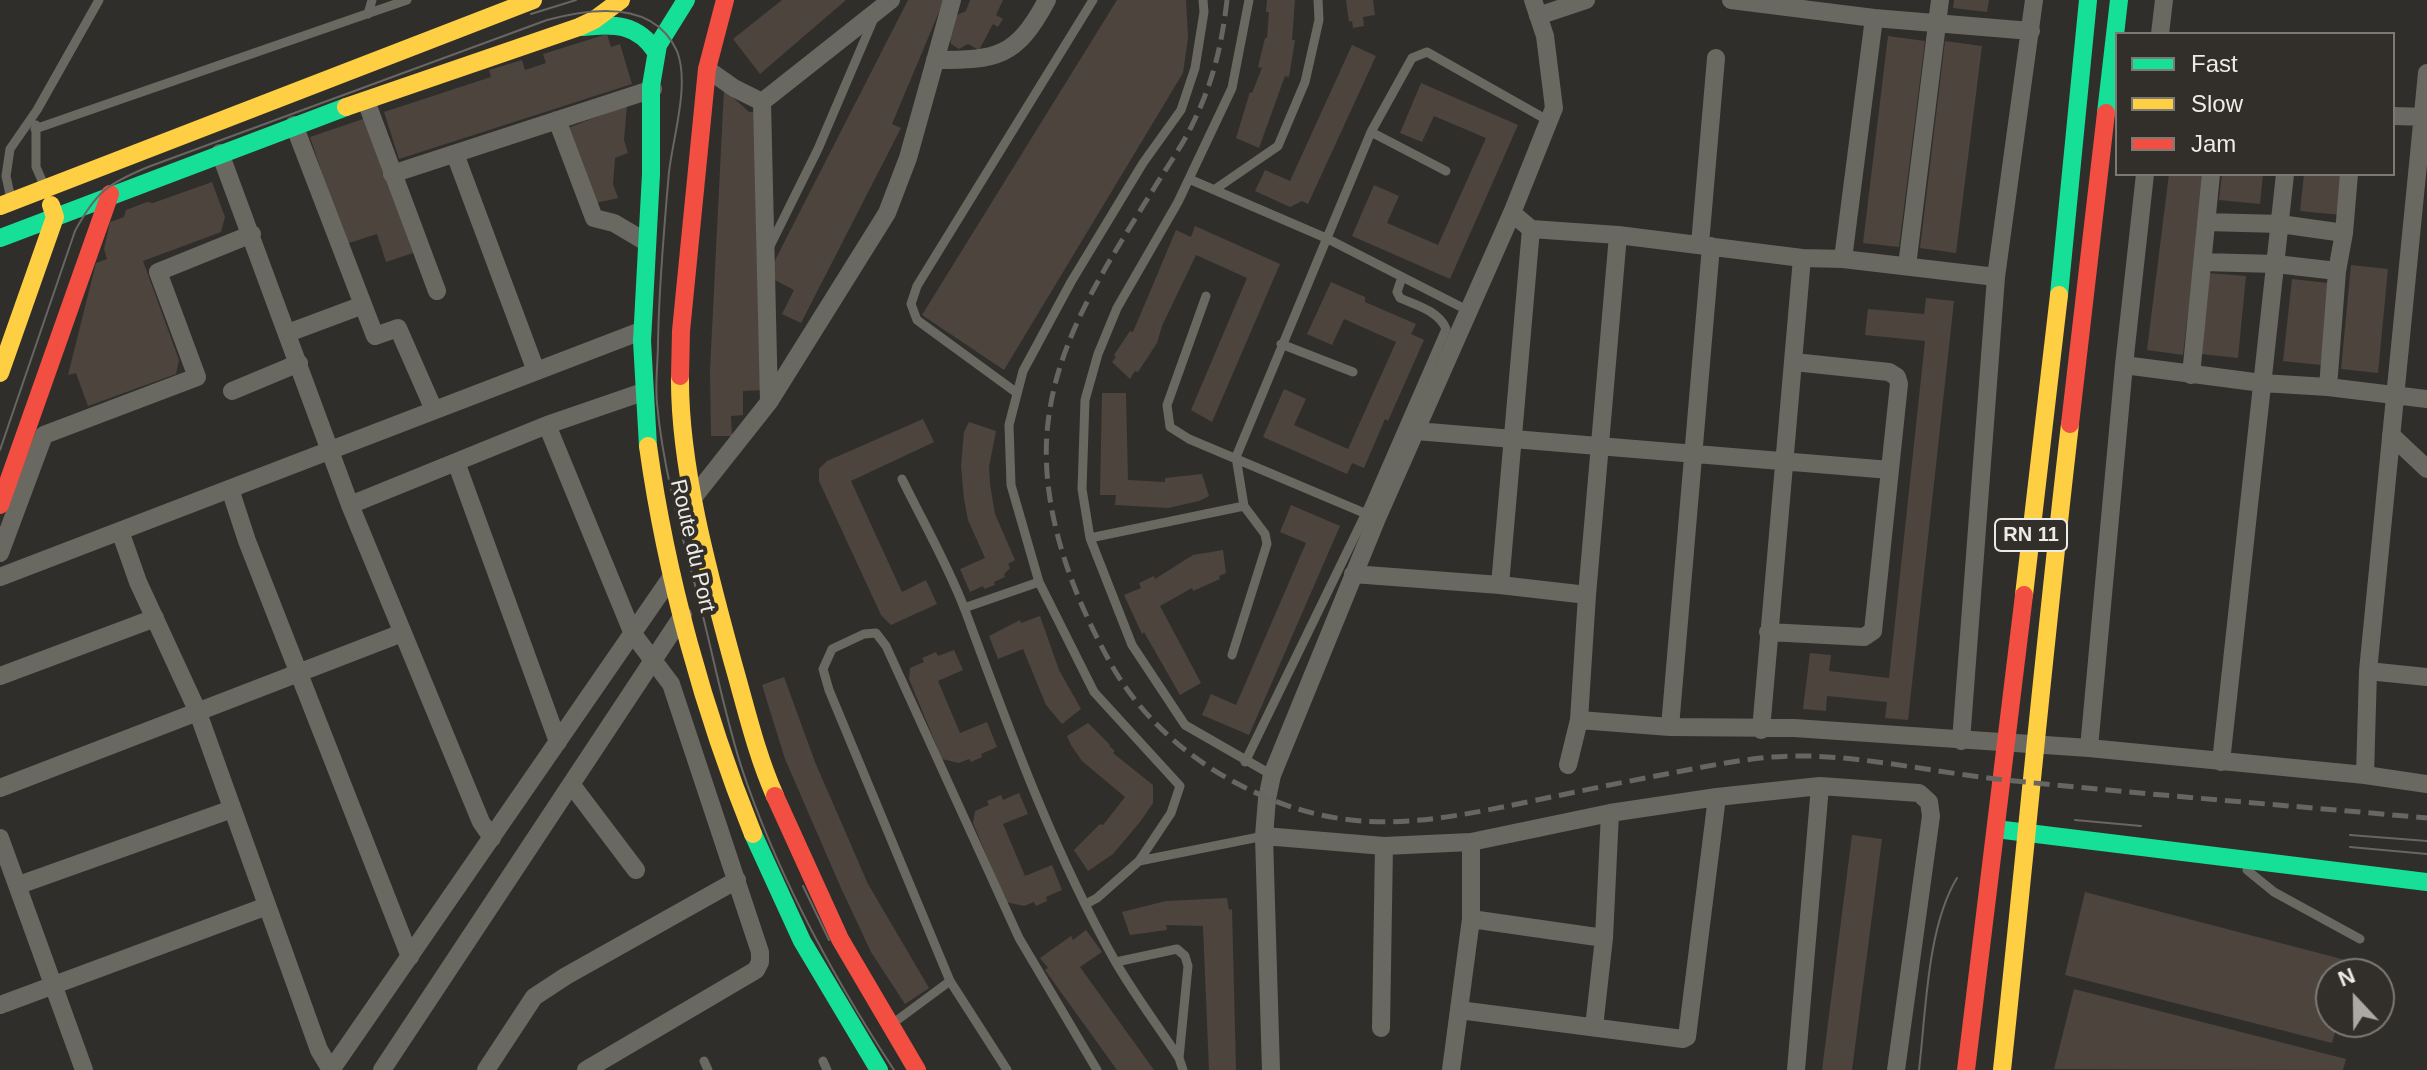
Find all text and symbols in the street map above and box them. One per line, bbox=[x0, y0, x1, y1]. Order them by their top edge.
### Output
legend bbox=[2115, 32, 2395, 176]
text: Fast bbox=[2191, 50, 2238, 77]
text: Slow bbox=[2191, 90, 2243, 117]
text: Jam bbox=[2191, 130, 2236, 157]
street label: Route du Port bbox=[664, 477, 720, 615]
road number: RN 11 bbox=[1995, 519, 2067, 551]
north arrow bbox=[2315, 958, 2395, 1038]
text: N bbox=[2335, 963, 2359, 992]

